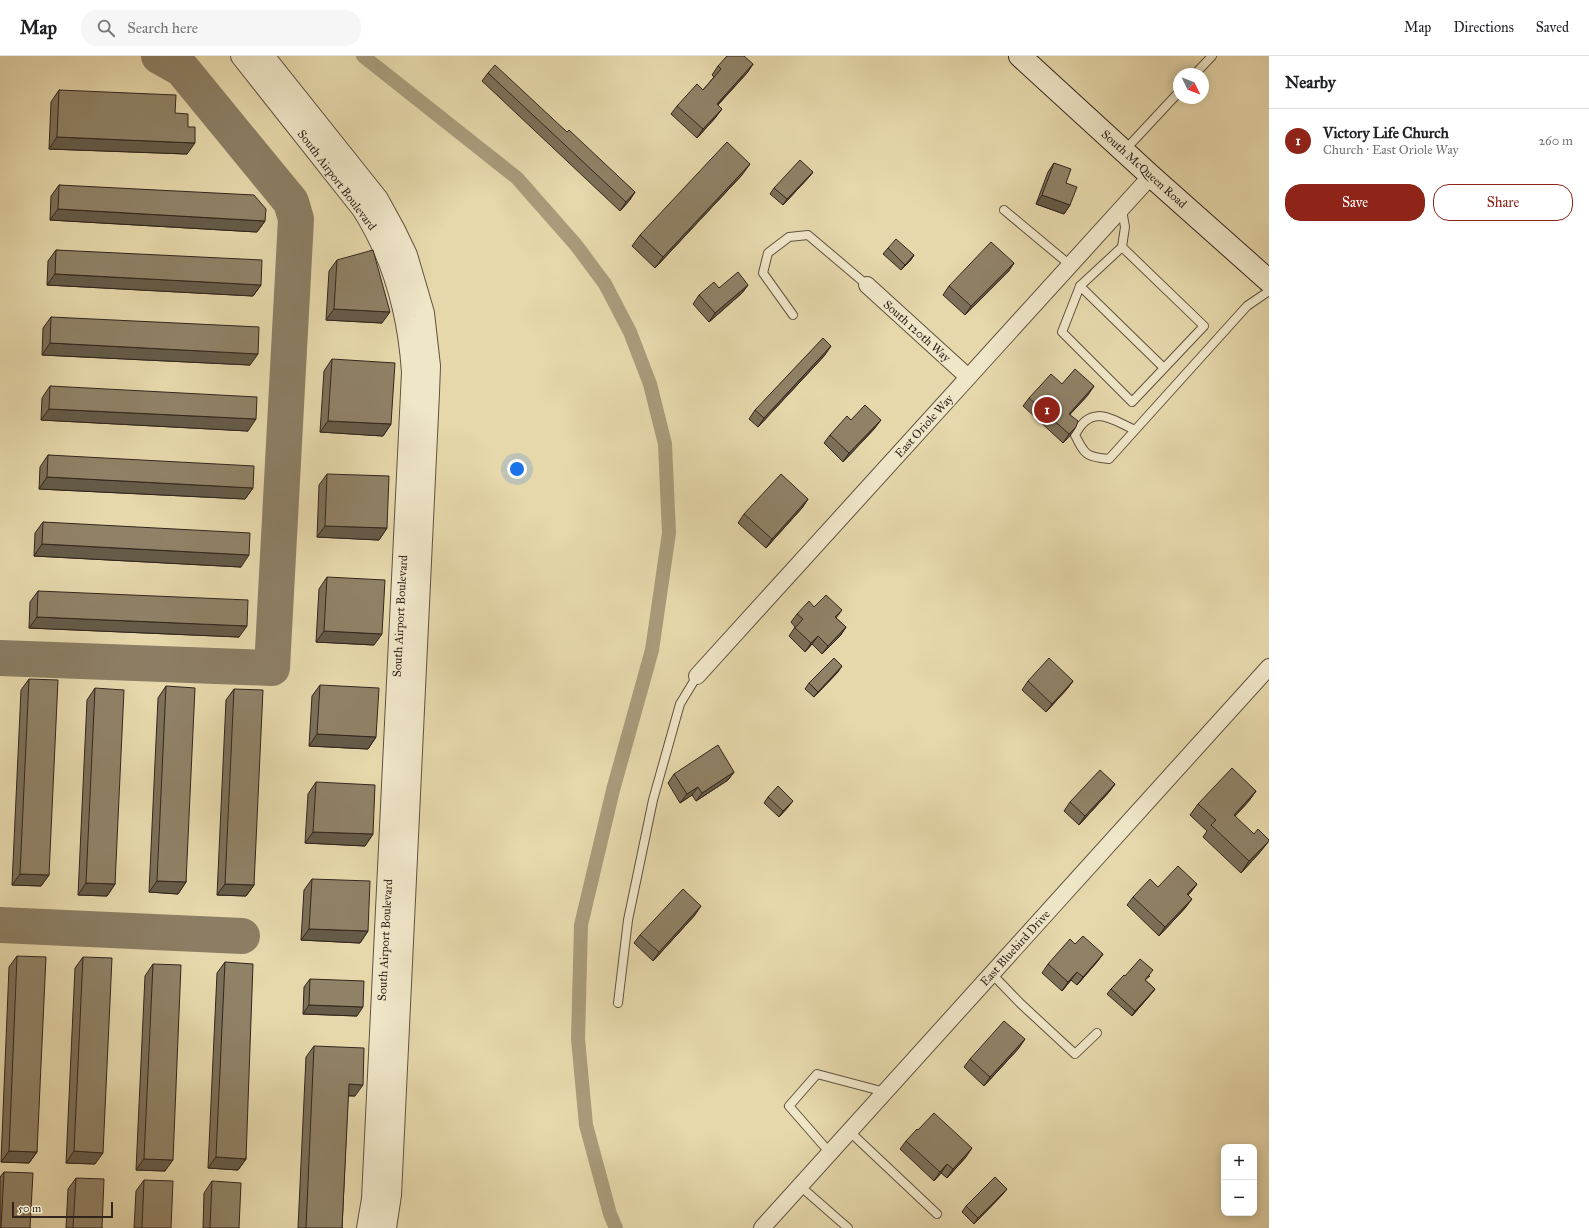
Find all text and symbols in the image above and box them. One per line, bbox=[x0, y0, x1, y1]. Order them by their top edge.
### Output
search box bbox=[81, 10, 361, 46]
text: Map bbox=[20, 16, 57, 39]
icon: search bbox=[95, 17, 117, 39]
text: Search here bbox=[127, 19, 198, 37]
text: Map bbox=[1404, 19, 1431, 36]
text: Directions bbox=[1453, 19, 1514, 36]
text: Saved bbox=[1536, 19, 1569, 36]
north arrow bbox=[1173, 68, 1209, 104]
text: Nearby bbox=[1285, 72, 1336, 93]
text: Victory Life Church bbox=[1323, 124, 1449, 142]
street label: South Airport Boulevard bbox=[295, 127, 379, 233]
street label: South McQueen Road bbox=[1099, 127, 1189, 211]
text: 1 bbox=[1295, 133, 1301, 149]
text: 260 m bbox=[1539, 133, 1573, 149]
text: Church · East Oriole Way bbox=[1323, 142, 1459, 158]
button: Save bbox=[1285, 184, 1425, 221]
button: Share bbox=[1433, 184, 1573, 221]
street label: South 120th Way bbox=[881, 297, 954, 365]
street label: East Oriole Way bbox=[892, 391, 956, 460]
pin: 1 bbox=[1034, 395, 1060, 425]
your location bbox=[507, 459, 527, 479]
street label: South Airport Boulevard bbox=[390, 555, 410, 677]
street label: South Airport Boulevard bbox=[375, 879, 395, 1001]
street label: East Bluebird Drive bbox=[977, 907, 1053, 989]
map controls bbox=[1221, 1144, 1257, 1216]
button: + bbox=[1221, 1144, 1257, 1180]
button: − bbox=[1221, 1180, 1257, 1216]
scale bar bbox=[12, 1200, 113, 1219]
text: 50 m bbox=[18, 1202, 41, 1215]

